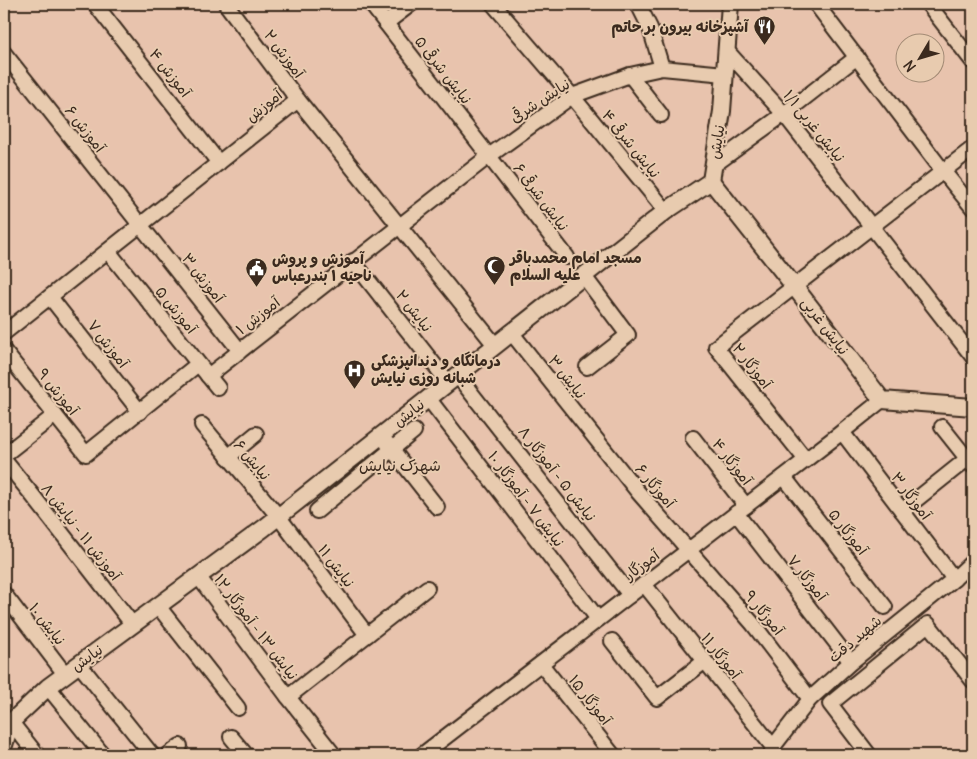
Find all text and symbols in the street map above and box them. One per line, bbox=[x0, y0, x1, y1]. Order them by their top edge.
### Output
restaurant icon: آشپزخانه بیرون بر حاتم bbox=[752, 15, 776, 46]
place label: آشپزخانه بیرون بر حاتم bbox=[612, 17, 749, 38]
street label: آموزش ۲ bbox=[260, 26, 309, 83]
street label: نیایش شرقی ۵ bbox=[411, 31, 477, 108]
north arrow bbox=[894, 32, 944, 82]
street label: آموزش ۴ bbox=[145, 45, 196, 102]
text: N bbox=[900, 57, 920, 75]
street label: نیایش شرقی bbox=[506, 73, 573, 127]
street label: آموزش bbox=[241, 84, 287, 126]
street label: نیایش غربی ۱/۱ bbox=[779, 86, 849, 166]
street label: آموزش ۶ bbox=[61, 101, 110, 157]
street label: نیایش شرقی ۴ bbox=[598, 105, 665, 182]
street label: نیایش bbox=[704, 123, 729, 160]
street label: نیایش شرقی ۶ bbox=[510, 158, 574, 234]
place label: مسجد امام محمدباقر علیه السلام bbox=[508, 248, 642, 286]
street label: آموزش ۳ bbox=[178, 249, 229, 307]
place label: آموزش و پروش ناحیه ۱ بندرعباس bbox=[272, 249, 372, 285]
mosque icon: مسجد امام محمدباقر علیه السلام bbox=[482, 255, 506, 286]
public building icon: آموزش و پروش ناحیه ۱ بندرعباس bbox=[244, 256, 268, 287]
street label: آموزش ۵ bbox=[151, 282, 202, 338]
street label: نیایش ۲ bbox=[392, 286, 437, 336]
street label: آموزش ۱ bbox=[232, 292, 285, 339]
street label: نیایش غربی bbox=[797, 293, 853, 359]
street label: آموزش ۷ bbox=[84, 316, 134, 373]
street label: آموزگار ۲ bbox=[729, 339, 777, 393]
place label: درمانگاه و دندانپزشکی شبانه روزی نیایش bbox=[371, 351, 501, 387]
street label: نیایش ۳ bbox=[544, 351, 590, 402]
hospital icon: درمانگاه و دندانپزشکی شبانه روزی نیایش bbox=[343, 358, 367, 389]
street label: آموزش ۹ bbox=[34, 364, 84, 420]
street label: نیایش bbox=[389, 394, 428, 431]
street label: نیایش ۵ - آموزگار ۸ bbox=[514, 422, 600, 525]
street label: نیایش ۶ bbox=[230, 435, 275, 484]
street label: آموزگار ۴ bbox=[708, 435, 757, 490]
street label: نیایش ۷ - آموزگار ۱۰ bbox=[484, 447, 569, 551]
district label: شهرک نیایش bbox=[359, 455, 441, 475]
street label: آموزگار ۶ bbox=[631, 460, 680, 513]
street label: آموزگار ۳ bbox=[887, 468, 936, 524]
street label: آموزش ۱۱ - نیایش ۸ bbox=[37, 479, 126, 585]
street label: آموزگار ۵ bbox=[825, 505, 873, 560]
street label: نیایش ۱۱ bbox=[314, 540, 359, 591]
street label: آموزگار bbox=[619, 544, 664, 585]
street label: آموزگار ۷ bbox=[783, 551, 832, 606]
street label: نیایش ۱۳ - آموزگار ۱۲ bbox=[210, 570, 302, 683]
street label: آموزگار ۹ bbox=[741, 586, 789, 640]
street label: نیایش ۱۰ bbox=[25, 599, 70, 649]
street label: شهید دقت bbox=[824, 611, 885, 666]
street label: آموزگار ۱۱ bbox=[697, 629, 746, 684]
street label: نیایش bbox=[67, 640, 106, 675]
street label: آموزگار ۱۵ bbox=[565, 671, 617, 730]

